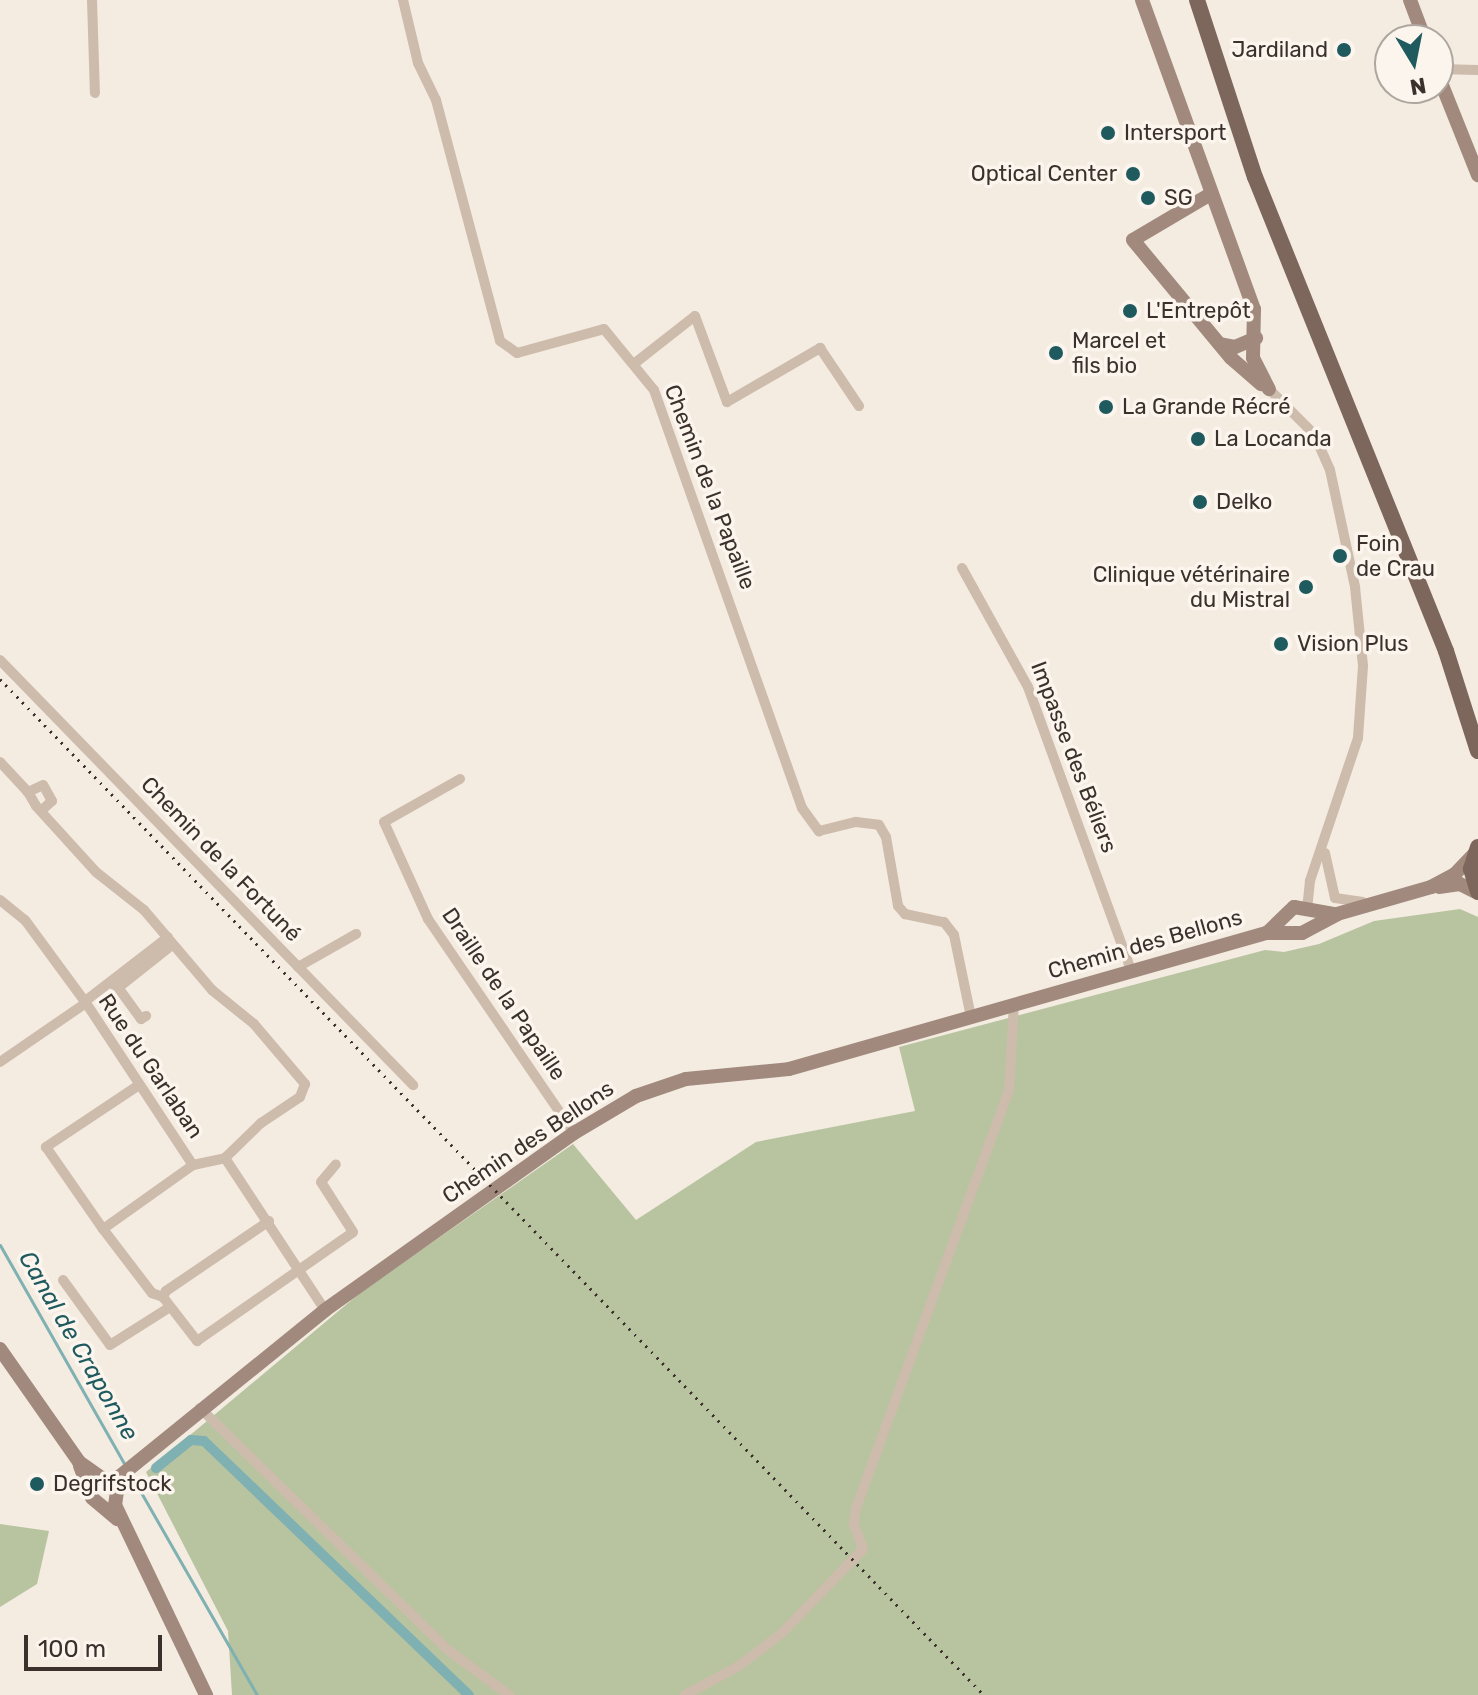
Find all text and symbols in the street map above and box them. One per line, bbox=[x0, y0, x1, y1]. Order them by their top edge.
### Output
north arrow bbox=[1374, 24, 1454, 104]
place label: Jardiland bbox=[1232, 37, 1328, 63]
marker: Jardiland bbox=[1335, 41, 1353, 59]
text: N bbox=[1408, 71, 1428, 101]
place label: Intersport bbox=[1124, 120, 1226, 146]
marker: Intersport bbox=[1099, 124, 1117, 142]
place label: Optical Center bbox=[971, 161, 1117, 187]
marker: Optical Center bbox=[1124, 165, 1142, 183]
place label: SG bbox=[1164, 185, 1193, 211]
marker: SG bbox=[1139, 189, 1157, 207]
place label: L'Entrepôt bbox=[1146, 298, 1251, 324]
marker: L'Entrepôt bbox=[1121, 302, 1139, 320]
place label: Marcel et fils bio bbox=[1072, 327, 1166, 378]
marker: Marcel et fils bio bbox=[1047, 344, 1065, 362]
street label: Chemin de la Papaille bbox=[659, 381, 761, 593]
place label: La Grande Récré bbox=[1122, 394, 1291, 420]
marker: La Grande Récré bbox=[1097, 398, 1115, 416]
place label: La Locanda bbox=[1214, 426, 1332, 452]
marker: La Locanda bbox=[1189, 430, 1207, 448]
place label: Delko bbox=[1216, 489, 1272, 515]
marker: Delko bbox=[1191, 493, 1209, 511]
place label: Foin de Crau bbox=[1356, 530, 1435, 582]
marker: Foin de Crau bbox=[1331, 547, 1349, 565]
place label: Clinique vétérinaire du Mistral bbox=[1092, 561, 1290, 612]
marker: Clinique vétérinaire du Mistral bbox=[1297, 578, 1315, 596]
place label: Vision Plus bbox=[1297, 631, 1408, 657]
marker: Vision Plus bbox=[1272, 635, 1290, 653]
street label: Impasse des Béliers bbox=[1025, 658, 1123, 856]
street label: Chemin de la Fortuné bbox=[136, 771, 306, 947]
street label: Draille de la Papaille bbox=[436, 903, 572, 1085]
street label: Chemin des Bellons bbox=[1045, 904, 1245, 984]
street label: Rue du Garlaban bbox=[93, 989, 209, 1143]
street label: Chemin des Bellons bbox=[437, 1075, 619, 1209]
water label: Canal de Craponne bbox=[12, 1246, 144, 1446]
place label: Degrifstock bbox=[53, 1471, 172, 1497]
marker: Degrifstock bbox=[28, 1475, 46, 1493]
scale bar bbox=[28, 1619, 166, 1669]
text: 100 m bbox=[38, 1635, 106, 1663]

